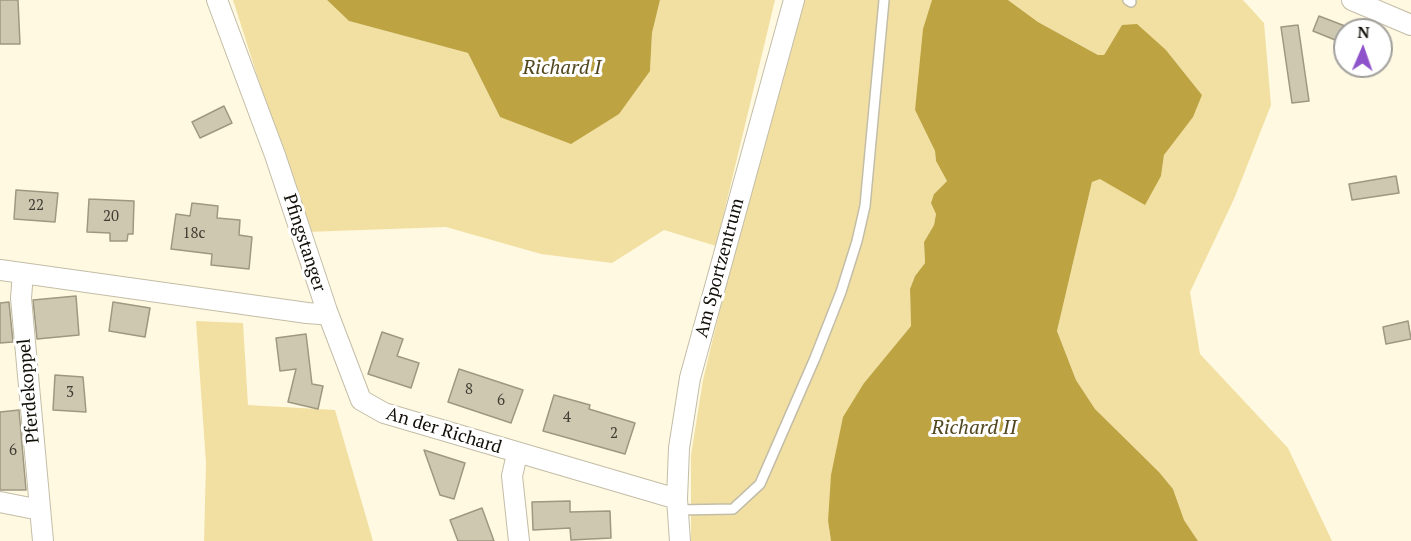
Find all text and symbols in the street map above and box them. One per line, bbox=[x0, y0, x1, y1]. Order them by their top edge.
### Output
north arrow bbox=[1333, 18, 1393, 78]
text: N bbox=[1357, 21, 1370, 43]
water label: Richard I bbox=[523, 56, 601, 80]
street label: Pfingstanger bbox=[278, 191, 330, 295]
street label: Am Sportzentrum bbox=[691, 196, 749, 340]
house number: 22 bbox=[28, 197, 44, 215]
house number: 20 bbox=[103, 208, 119, 226]
house number: 18c bbox=[183, 225, 205, 243]
street label: Pferdekoppel bbox=[14, 338, 44, 444]
house number: 8 bbox=[465, 381, 473, 399]
house number: 3 bbox=[66, 384, 74, 402]
house number: 6 bbox=[497, 392, 505, 410]
street label: An der Richard bbox=[384, 403, 504, 459]
house number: 4 bbox=[563, 409, 571, 427]
water label: Richard II bbox=[931, 416, 1017, 440]
house number: 2 bbox=[610, 425, 618, 443]
house number: 6 bbox=[9, 442, 17, 460]

